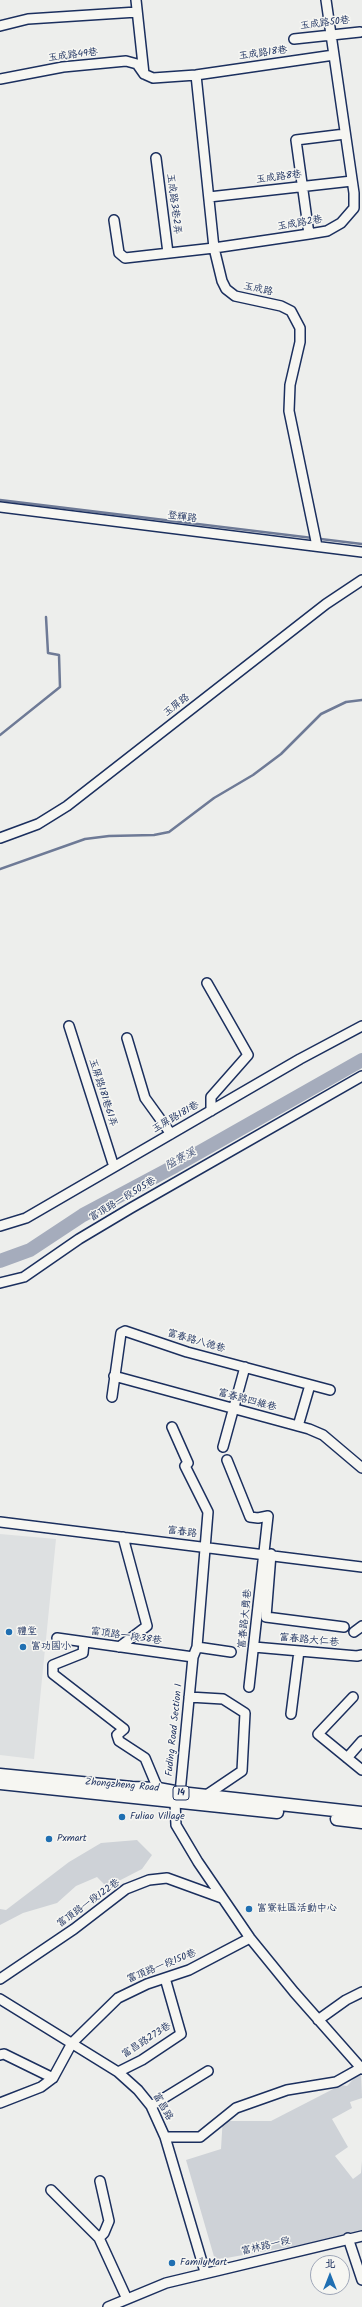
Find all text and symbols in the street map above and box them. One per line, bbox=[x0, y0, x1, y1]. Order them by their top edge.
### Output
street label: 玉成路50巷 bbox=[299, 15, 351, 33]
street label: 玉成路18巷 bbox=[238, 45, 288, 63]
street label: 玉成路49巷 bbox=[47, 47, 99, 65]
street label: 玉成路8巷 bbox=[255, 169, 303, 187]
street label: 玉成路3巷2弄 bbox=[163, 173, 183, 235]
street label: 玉成路2巷 bbox=[276, 214, 324, 234]
street label: 玉成路 bbox=[242, 281, 274, 299]
street label: 登輝路 bbox=[166, 510, 198, 526]
street label: 玉屏路 bbox=[161, 692, 193, 720]
street label: 玉屏路181巷61弄 bbox=[85, 1057, 119, 1129]
street label: 玉屏路181巷 bbox=[150, 1100, 202, 1136]
water label: 隘寮溪 bbox=[163, 1146, 199, 1174]
street label: 富頂路一段505巷 bbox=[87, 1175, 159, 1225]
street label: 富春路八德巷 bbox=[166, 1328, 226, 1356]
street label: 富春路四維巷 bbox=[216, 1387, 278, 1415]
street label: 富春路 bbox=[166, 1525, 198, 1541]
street label: 富春路大勇巷 bbox=[237, 1589, 255, 1649]
place label: 禮堂 bbox=[17, 1626, 37, 1638]
street label: 富頂路一段38巷 bbox=[90, 1626, 162, 1648]
marker: 禮堂 bbox=[4, 1627, 14, 1637]
street label: 富春路大仁巷 bbox=[279, 1632, 339, 1650]
place label: 富功國小 bbox=[31, 1641, 71, 1653]
marker: 富功國小 bbox=[18, 1642, 28, 1652]
street label: Fuding Road Section 1 bbox=[164, 1683, 186, 1777]
street label: Zhongzheng Road bbox=[84, 1777, 160, 1795]
road number: 14 bbox=[173, 1786, 189, 1800]
place label: Fuliao Village bbox=[130, 1811, 185, 1823]
marker: Fuliao Village bbox=[117, 1812, 127, 1822]
place label: Pxmart bbox=[57, 1833, 87, 1845]
marker: Pxmart bbox=[44, 1834, 54, 1844]
street label: 富頂路一段122巷 bbox=[55, 1877, 123, 1931]
place label: 富寮社區活動中心 bbox=[257, 1903, 337, 1915]
marker: 富寮社區活動中心 bbox=[244, 1904, 254, 1914]
street label: 富頂路一段150巷 bbox=[126, 1948, 198, 1986]
street label: 富昌路273巷 bbox=[120, 2021, 174, 2061]
street label: 富昌路 bbox=[149, 2091, 175, 2123]
street label: 富林路一段 bbox=[240, 2236, 292, 2258]
north arrow bbox=[310, 2255, 350, 2295]
text: 北 bbox=[325, 2255, 336, 2273]
place label: FamilyMart bbox=[180, 2257, 227, 2269]
marker: FamilyMart bbox=[167, 2258, 177, 2268]

